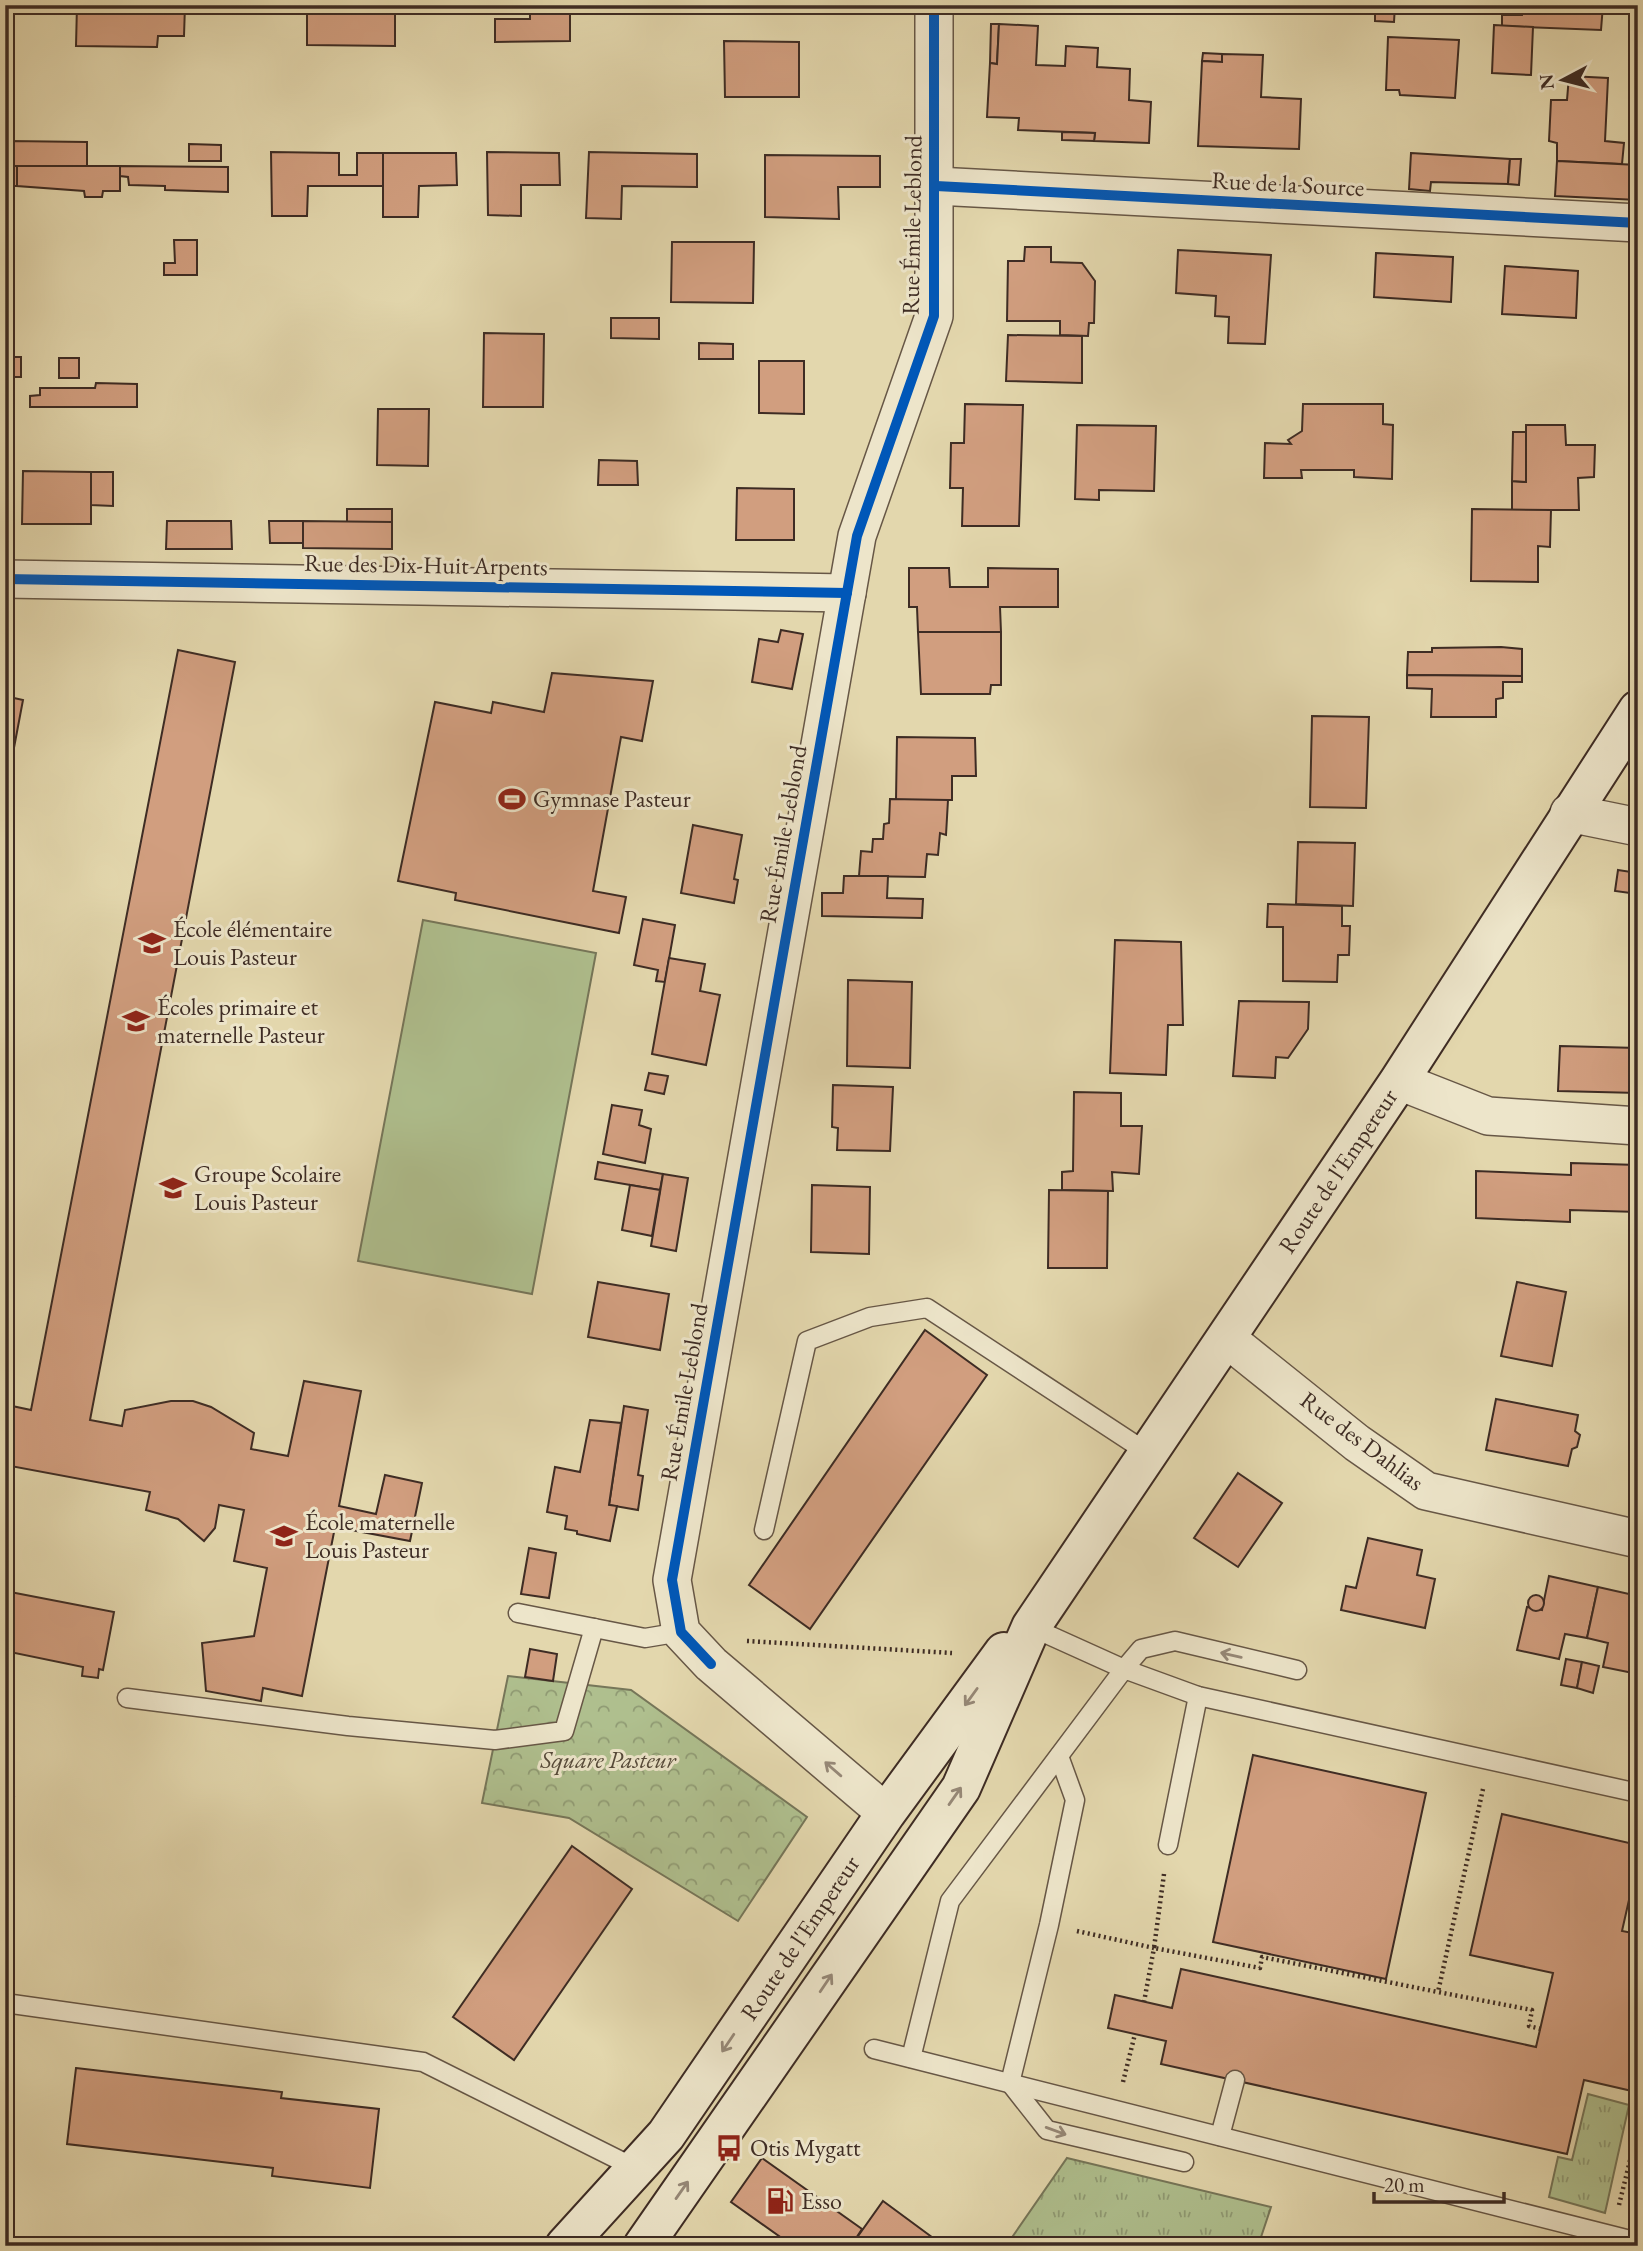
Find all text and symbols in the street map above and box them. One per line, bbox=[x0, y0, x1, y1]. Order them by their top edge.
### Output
north arrow bbox=[1528, 46, 1598, 116]
text: N bbox=[1533, 72, 1560, 91]
street label: Rue Émile Leblond bbox=[894, 134, 929, 315]
street label: Rue de la Source bbox=[1211, 164, 1365, 203]
street label: Rue des Dix-Huit Arpents bbox=[304, 547, 548, 582]
street label: Rue Émile Leblond bbox=[752, 742, 814, 925]
place label: Gymnase Pasteur bbox=[533, 783, 691, 814]
sports icon: Gymnase Pasteur bbox=[497, 784, 527, 814]
place label: École élémentaire Louis Pasteur bbox=[173, 913, 332, 972]
school or university icon: École élémentaire Louis Pasteur bbox=[137, 928, 167, 958]
place label: Écoles primaire et maternelle Pasteur bbox=[157, 991, 325, 1050]
school or university icon: Écoles primaire et maternelle Pasteur bbox=[121, 1006, 151, 1036]
street label: Route de l'Empereur bbox=[1271, 1082, 1404, 1259]
place label: Groupe Scolaire Louis Pasteur bbox=[194, 1158, 341, 1217]
school or university icon: Groupe Scolaire Louis Pasteur bbox=[158, 1173, 188, 1203]
street label: Rue Émile Leblond bbox=[653, 1300, 715, 1483]
street label: Rue des Dahlias bbox=[1294, 1384, 1430, 1497]
place label: École maternelle Louis Pasteur bbox=[305, 1506, 455, 1565]
school or university icon: École maternelle Louis Pasteur bbox=[269, 1521, 299, 1551]
one-way arrow bbox=[1220, 1647, 1243, 1661]
one-way arrow bbox=[964, 1687, 978, 1706]
park label: Square Pasteur bbox=[539, 1744, 678, 1776]
one-way arrow bbox=[824, 1761, 842, 1777]
one-way arrow bbox=[948, 1787, 962, 1806]
street label: Route de l'Empereur bbox=[733, 1849, 866, 2026]
one-way arrow bbox=[819, 1974, 833, 1993]
one-way arrow bbox=[721, 2033, 735, 2053]
one-way arrow bbox=[1045, 2126, 1066, 2138]
place label: Otis Mygatt bbox=[750, 2132, 861, 2163]
bus stop icon: Otis Mygatt bbox=[714, 2133, 744, 2163]
scale bar bbox=[1374, 2160, 1503, 2204]
text: 20 m bbox=[1384, 2171, 1425, 2198]
one-way arrow bbox=[675, 2181, 690, 2200]
place label: Esso bbox=[801, 2185, 842, 2216]
fuel station icon: Esso bbox=[765, 2186, 795, 2216]

